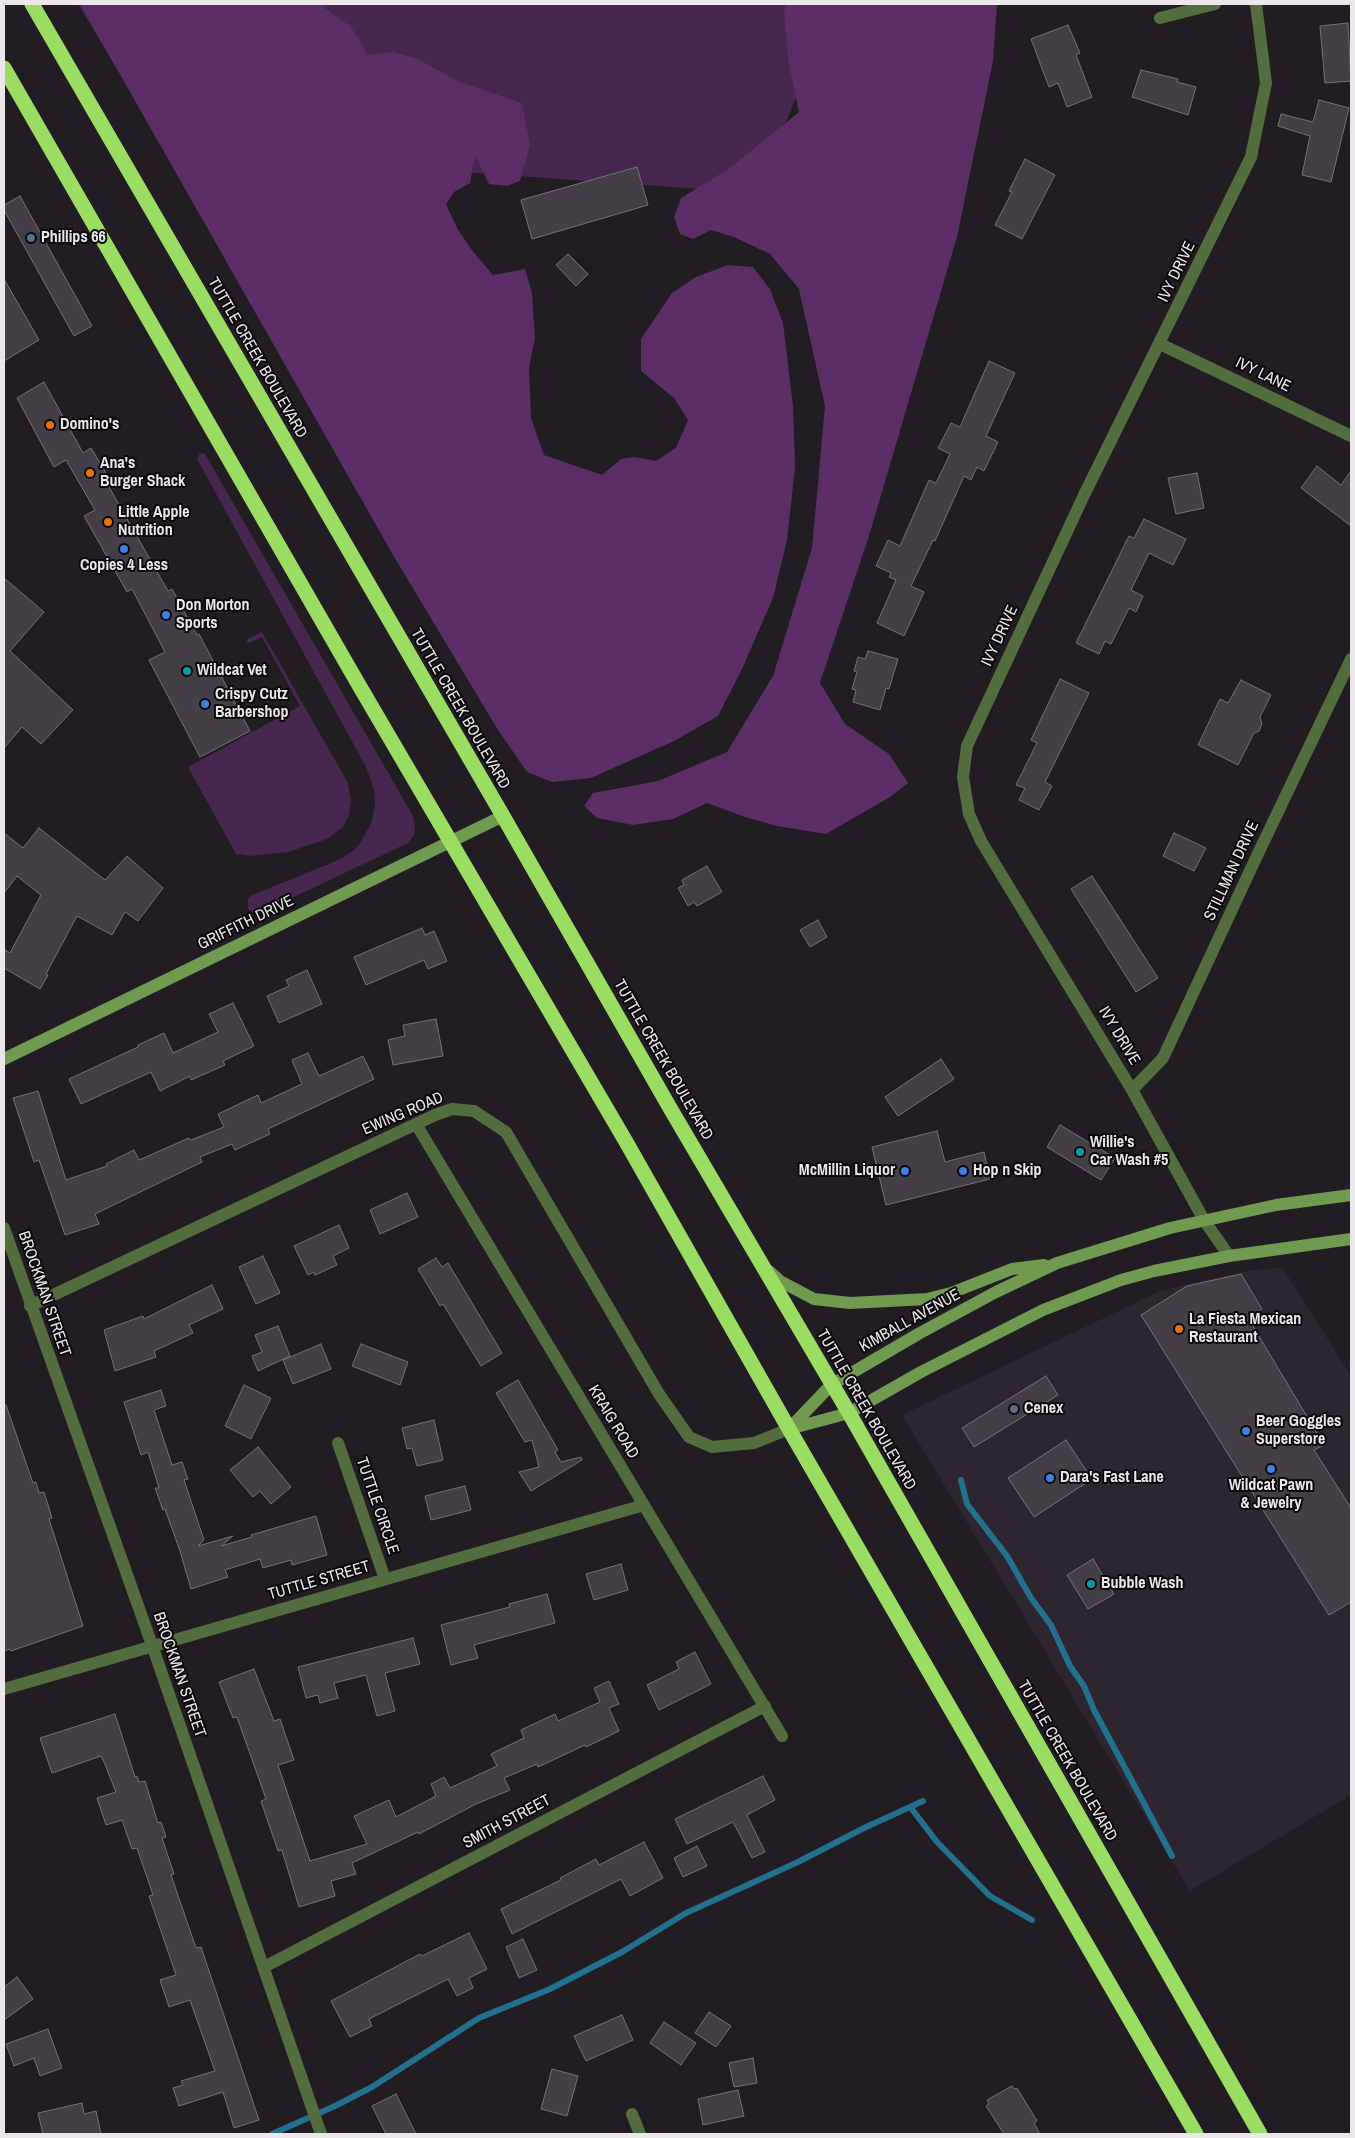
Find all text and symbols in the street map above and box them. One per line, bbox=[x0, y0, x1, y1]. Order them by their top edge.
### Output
place label: Phillips 66 bbox=[41, 228, 106, 248]
marker: Phillips 66 bbox=[25, 232, 37, 244]
street label: IVY DRIVE bbox=[1154, 239, 1200, 305]
street label: TUTTLE CREEK BOULEVARD bbox=[203, 274, 311, 442]
street label: IVY LANE bbox=[1232, 353, 1294, 397]
place label: Domino's bbox=[60, 415, 119, 435]
marker: Domino's bbox=[44, 419, 56, 431]
place label: Ana's Burger Shack bbox=[100, 454, 185, 492]
marker: Ana's Burger Shack bbox=[84, 467, 96, 479]
place label: Little Apple Nutrition bbox=[118, 503, 189, 541]
marker: Little Apple Nutrition bbox=[102, 516, 114, 528]
marker: Copies 4 Less bbox=[118, 543, 130, 555]
place label: Copies 4 Less bbox=[80, 556, 168, 576]
place label: Don Morton Sports bbox=[176, 596, 250, 634]
street label: IVY DRIVE bbox=[978, 603, 1022, 669]
marker: Don Morton Sports bbox=[160, 609, 172, 621]
street label: TUTTLE CREEK BOULEVARD bbox=[406, 625, 514, 793]
place label: Wildcat Vet bbox=[197, 661, 267, 681]
marker: Wildcat Vet bbox=[181, 665, 193, 677]
place label: Crispy Cutz Barbershop bbox=[215, 685, 289, 723]
marker: Crispy Cutz Barbershop bbox=[199, 698, 211, 710]
street label: STILLMAN DRIVE bbox=[1200, 818, 1264, 924]
street label: GRIFFITH DRIVE bbox=[195, 892, 297, 954]
street label: TUTTLE CREEK BOULEVARD bbox=[609, 976, 717, 1144]
street label: IVY DRIVE bbox=[1094, 1003, 1144, 1069]
street label: EWING ROAD bbox=[360, 1088, 446, 1140]
place label: Willie's Car Wash #5 bbox=[1090, 1133, 1168, 1171]
marker: Willie's Car Wash #5 bbox=[1074, 1146, 1086, 1158]
place label: McMillin Liquor bbox=[799, 1161, 895, 1181]
place label: Hop n Skip bbox=[973, 1161, 1042, 1181]
marker: McMillin Liquor bbox=[899, 1165, 911, 1177]
marker: Hop n Skip bbox=[957, 1165, 969, 1177]
street label: BROCKMAN STREET bbox=[14, 1229, 74, 1359]
street label: KIMBALL AVENUE bbox=[856, 1285, 964, 1357]
place label: La Fiesta Mexican Restaurant bbox=[1189, 1310, 1301, 1348]
marker: La Fiesta Mexican Restaurant bbox=[1173, 1323, 1185, 1335]
street label: TUTTLE CREEK BOULEVARD bbox=[812, 1326, 920, 1494]
street label: KRAIG ROAD bbox=[584, 1382, 642, 1462]
place label: Cenex bbox=[1024, 1399, 1063, 1419]
marker: Cenex bbox=[1008, 1403, 1020, 1415]
place label: Beer Goggles Superstore bbox=[1256, 1412, 1341, 1450]
marker: Beer Goggles Superstore bbox=[1240, 1425, 1252, 1437]
street label: TUTTLE CIRCLE bbox=[351, 1455, 403, 1557]
marker: Wildcat Pawn & Jewelry bbox=[1265, 1463, 1277, 1475]
place label: Dara's Fast Lane bbox=[1060, 1468, 1164, 1488]
marker: Dara's Fast Lane bbox=[1044, 1472, 1056, 1484]
place label: Wildcat Pawn & Jewelry bbox=[1229, 1476, 1313, 1514]
street label: TUTTLE STREET bbox=[266, 1557, 372, 1605]
place label: Bubble Wash bbox=[1101, 1574, 1184, 1594]
marker: Bubble Wash bbox=[1085, 1578, 1097, 1590]
street label: BROCKMAN STREET bbox=[149, 1610, 209, 1740]
street label: TUTTLE CREEK BOULEVARD bbox=[1013, 1677, 1121, 1845]
street label: SMITH STREET bbox=[460, 1791, 554, 1853]

